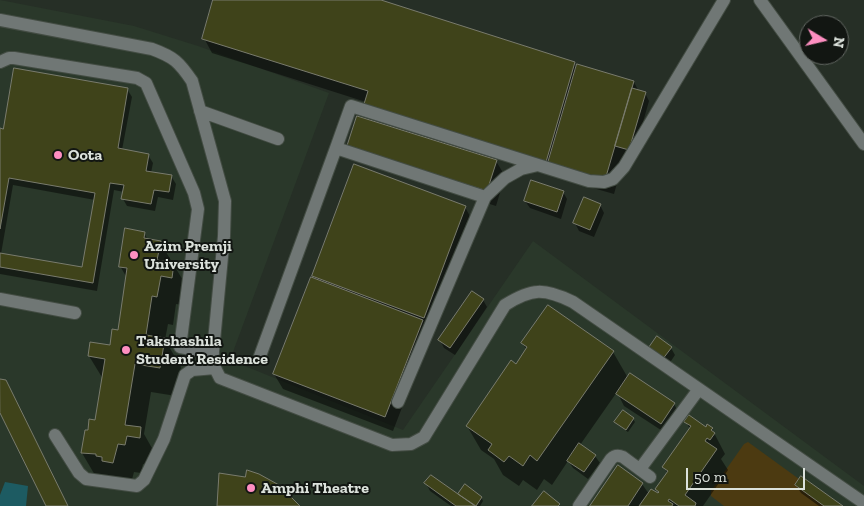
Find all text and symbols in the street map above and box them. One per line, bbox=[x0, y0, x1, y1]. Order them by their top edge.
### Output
north arrow bbox=[799, 15, 849, 65]
text: N bbox=[829, 36, 848, 49]
place label: Oota bbox=[68, 145, 102, 165]
marker: Oota bbox=[52, 149, 64, 161]
place label: Azim Premji University bbox=[144, 236, 232, 274]
marker: Azim Premji University bbox=[128, 249, 140, 261]
place label: Takshashila Student Residence bbox=[136, 331, 268, 369]
marker: Takshashila Student Residence bbox=[120, 344, 132, 356]
scale bar bbox=[689, 458, 808, 490]
text: 50 m bbox=[694, 468, 727, 486]
place label: Amphi Theatre bbox=[261, 478, 369, 498]
marker: Amphi Theatre bbox=[245, 482, 257, 494]

